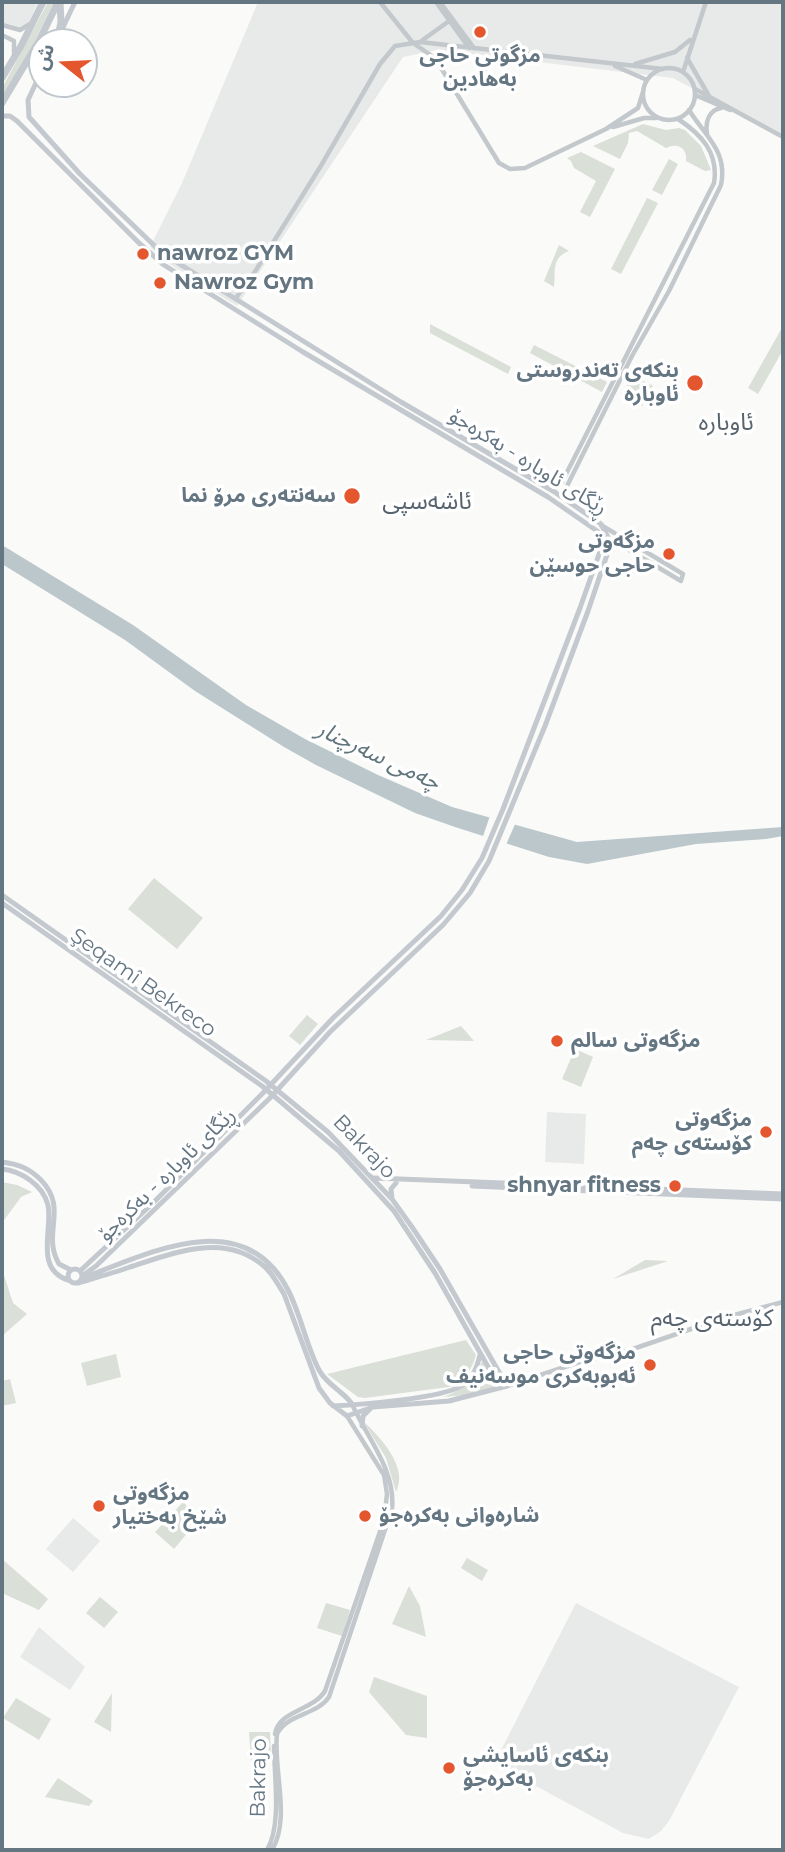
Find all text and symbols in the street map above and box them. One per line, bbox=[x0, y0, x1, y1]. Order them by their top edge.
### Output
marker: مزگوتي حاجی بەهادین bbox=[472, 24, 488, 40]
north arrow bbox=[28, 28, 98, 98]
text: ش bbox=[29, 41, 59, 73]
place label: مزگوتي حاجی بەهادین bbox=[419, 43, 541, 93]
place label: nawroz GYM bbox=[157, 241, 294, 267]
marker: nawroz GYM bbox=[135, 246, 151, 262]
place label: Nawroz Gym bbox=[174, 270, 314, 296]
marker: Nawroz Gym bbox=[152, 275, 168, 291]
place label: بنکەی تەندروستی ئاوبارە bbox=[517, 358, 679, 408]
marker: بنکەی تەندروستی ئاوبارە bbox=[685, 373, 705, 393]
street label: ڕێگای ئاوبارە - بەکرەجۆ bbox=[444, 403, 612, 521]
district label: ئاوبارە bbox=[698, 409, 754, 437]
place label: سەنتەرى مرۆ نما bbox=[181, 483, 336, 509]
marker: سەنتەرى مرۆ نما bbox=[342, 486, 362, 506]
district label: ئاشەسپی bbox=[382, 488, 472, 516]
place label: مزگەوتی حاجی حوسێن bbox=[530, 529, 655, 579]
marker: مزگەوتی حاجی حوسێن bbox=[661, 546, 677, 562]
water label: چەمی سەرچنار bbox=[312, 715, 444, 797]
street label: Şeqamî Bekreco bbox=[65, 923, 221, 1043]
place label: مزگەوتی سالم bbox=[571, 1028, 701, 1054]
marker: مزگەوتی سالم bbox=[549, 1033, 565, 1049]
street label: ڕێگای ئاوبارە - بەکرەجۆ bbox=[93, 1103, 241, 1247]
place label: مزگه‌وتی کۆستەی چەم bbox=[632, 1107, 752, 1157]
street label: Bakrajo bbox=[327, 1110, 401, 1184]
marker: مزگه‌وتی کۆستەی چەم bbox=[758, 1124, 774, 1140]
place label: shnyar fitness bbox=[507, 1173, 661, 1199]
marker: shnyar fitness bbox=[667, 1178, 683, 1194]
district label: کۆستەی چەم bbox=[651, 1305, 773, 1333]
place label: مزگەوتی حاجی ئەبوبەکری موسەنیف bbox=[446, 1340, 636, 1390]
marker: مزگەوتی حاجی ئەبوبەکری موسەنیف bbox=[642, 1357, 658, 1373]
place label: مزگەوتی شێخ بەختیار bbox=[113, 1481, 227, 1531]
marker: مزگەوتی شێخ بەختیار bbox=[91, 1498, 107, 1514]
place label: شارەوانی بەکرەجۆ bbox=[379, 1503, 539, 1529]
marker: شارەوانی بەکرەجۆ bbox=[357, 1508, 373, 1524]
street label: Bakrajo bbox=[246, 1738, 272, 1818]
place label: بنکەی ئاسایشی بەکرەجۆ bbox=[463, 1743, 609, 1793]
marker: بنکەی ئاسایشی بەکرەجۆ bbox=[441, 1760, 457, 1776]

